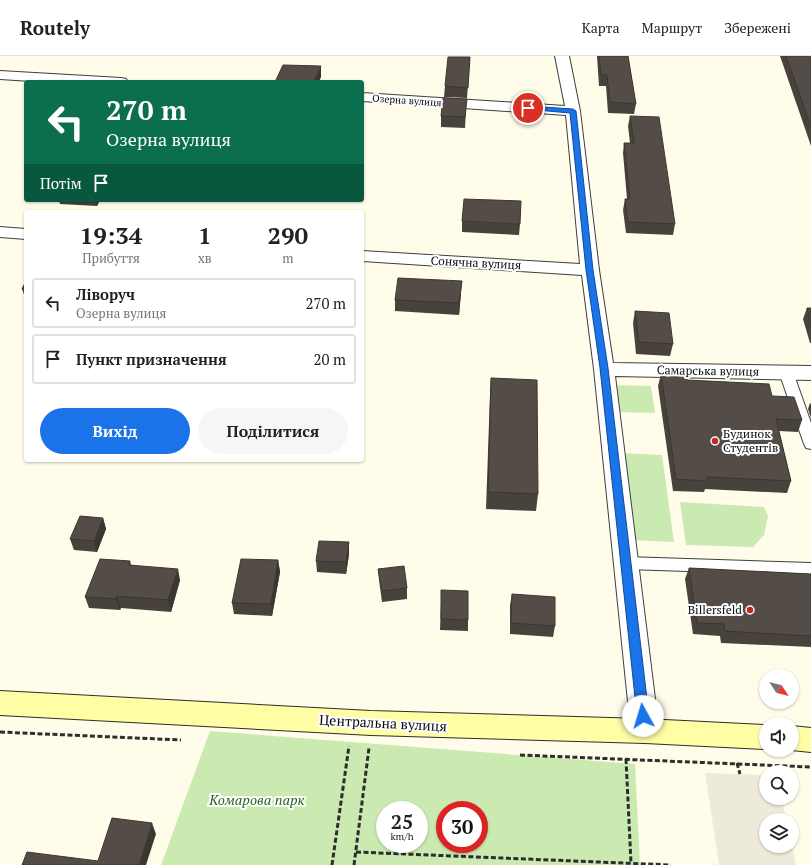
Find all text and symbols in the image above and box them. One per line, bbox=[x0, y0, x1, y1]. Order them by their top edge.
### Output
text: Routely bbox=[20, 15, 90, 40]
text: Карта bbox=[582, 18, 620, 37]
text: Маршрут bbox=[642, 18, 702, 37]
text: Збережені bbox=[724, 18, 791, 37]
text: 270 m bbox=[106, 91, 187, 128]
pin bbox=[511, 91, 545, 125]
street label: Озерна вулиця bbox=[372, 92, 442, 109]
icon: left bbox=[40, 96, 92, 148]
icon: arrive bbox=[517, 97, 539, 119]
text: Озерна вулиця bbox=[106, 127, 231, 151]
icon: arrive bbox=[90, 172, 112, 194]
text: Потім bbox=[40, 173, 82, 193]
text: 19:34 bbox=[80, 219, 142, 251]
text: 1 bbox=[198, 219, 212, 251]
text: 290 bbox=[268, 219, 308, 251]
text: Прибуття bbox=[82, 249, 140, 267]
text: хв bbox=[198, 249, 212, 267]
text: m bbox=[282, 249, 293, 267]
street label: Сонячна вулиця bbox=[430, 253, 522, 272]
text: Ліворуч bbox=[76, 284, 135, 304]
icon: left bbox=[42, 292, 64, 314]
text: 270 m bbox=[305, 293, 346, 313]
text: Озерна вулиця bbox=[76, 304, 166, 322]
icon: arrive bbox=[42, 348, 64, 370]
text: Пункт призначення bbox=[76, 349, 227, 369]
text: 20 m bbox=[313, 349, 346, 369]
street label: Самарська вулиця bbox=[657, 362, 759, 379]
button: Вихід bbox=[40, 408, 190, 454]
button: Поділитися bbox=[198, 408, 348, 454]
place label: Будинок Студентів bbox=[723, 426, 778, 455]
marker: Будинок Студентів bbox=[710, 436, 720, 446]
place label: Billersfeld bbox=[688, 602, 742, 617]
marker: Billersfeld bbox=[745, 605, 755, 615]
north arrow bbox=[759, 669, 799, 709]
map controls bbox=[759, 669, 799, 853]
position arrow bbox=[622, 695, 664, 737]
street label: Центральна вулиця bbox=[319, 710, 447, 735]
button: sound bbox=[759, 717, 799, 757]
button: search bbox=[759, 765, 799, 805]
park label: Комарова парк bbox=[208, 790, 305, 809]
speed limit sign: 30 bbox=[436, 801, 488, 853]
text: 25 bbox=[391, 808, 413, 835]
button: layers bbox=[759, 813, 799, 853]
text: km/h bbox=[390, 830, 414, 843]

